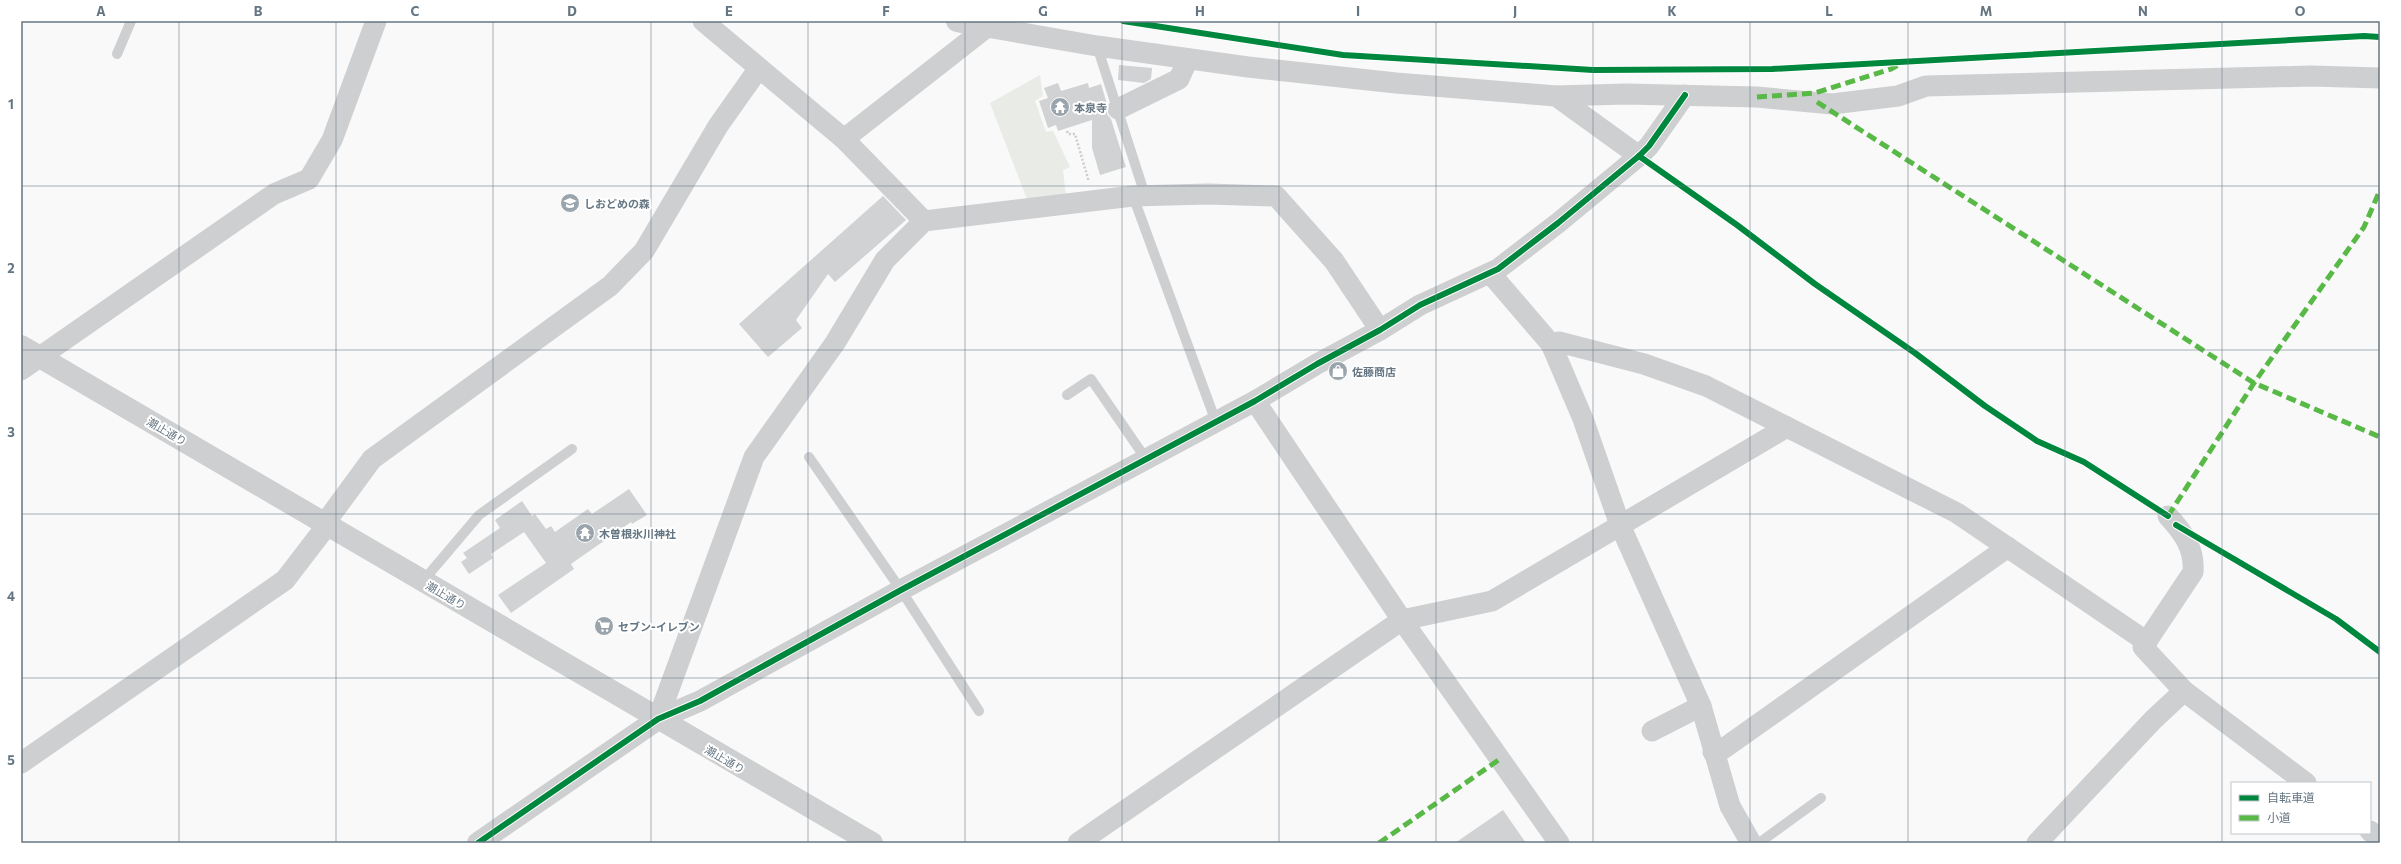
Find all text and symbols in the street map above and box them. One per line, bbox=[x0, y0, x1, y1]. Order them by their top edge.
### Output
text: A bbox=[96, 3, 106, 19]
text: B bbox=[254, 3, 263, 19]
text: C bbox=[411, 3, 420, 19]
text: D bbox=[567, 3, 577, 19]
text: E bbox=[725, 3, 733, 19]
text: F bbox=[882, 3, 890, 19]
text: G bbox=[1038, 3, 1048, 19]
text: H bbox=[1195, 3, 1205, 19]
text: I bbox=[1356, 3, 1360, 19]
text: J bbox=[1513, 3, 1517, 19]
text: K bbox=[1667, 3, 1677, 19]
text: L bbox=[1825, 3, 1833, 19]
text: M bbox=[1980, 3, 1992, 19]
text: N bbox=[2138, 3, 2148, 19]
text: O bbox=[2295, 3, 2306, 19]
text: 1 bbox=[8, 96, 14, 112]
temple icon: 本泉寺 bbox=[1049, 96, 1071, 118]
place label: 本泉寺 bbox=[1074, 101, 1107, 114]
school or university icon: しおどめの森 bbox=[559, 192, 581, 214]
place label: しおどめの森 bbox=[584, 197, 650, 210]
text: 2 bbox=[7, 260, 15, 276]
shop icon: 佐藤商店 bbox=[1327, 360, 1349, 382]
place label: 佐藤商店 bbox=[1352, 365, 1396, 378]
street label: 潮止通り bbox=[145, 414, 189, 448]
text: 3 bbox=[7, 424, 15, 440]
temple icon: 木曽根氷川神社 bbox=[574, 522, 596, 544]
place label: 木曽根氷川神社 bbox=[599, 527, 676, 540]
street label: 潮止通り bbox=[424, 578, 468, 612]
text: 4 bbox=[7, 588, 15, 604]
supermarket icon: セブン-イレブン bbox=[593, 615, 615, 637]
place label: セブン-イレブン bbox=[618, 620, 700, 633]
street label: 潮止通り bbox=[703, 742, 747, 776]
text: 5 bbox=[7, 752, 15, 768]
legend bbox=[2231, 782, 2371, 834]
text: 自転車道 bbox=[2267, 790, 2315, 804]
text: 小道 bbox=[2267, 810, 2291, 824]

